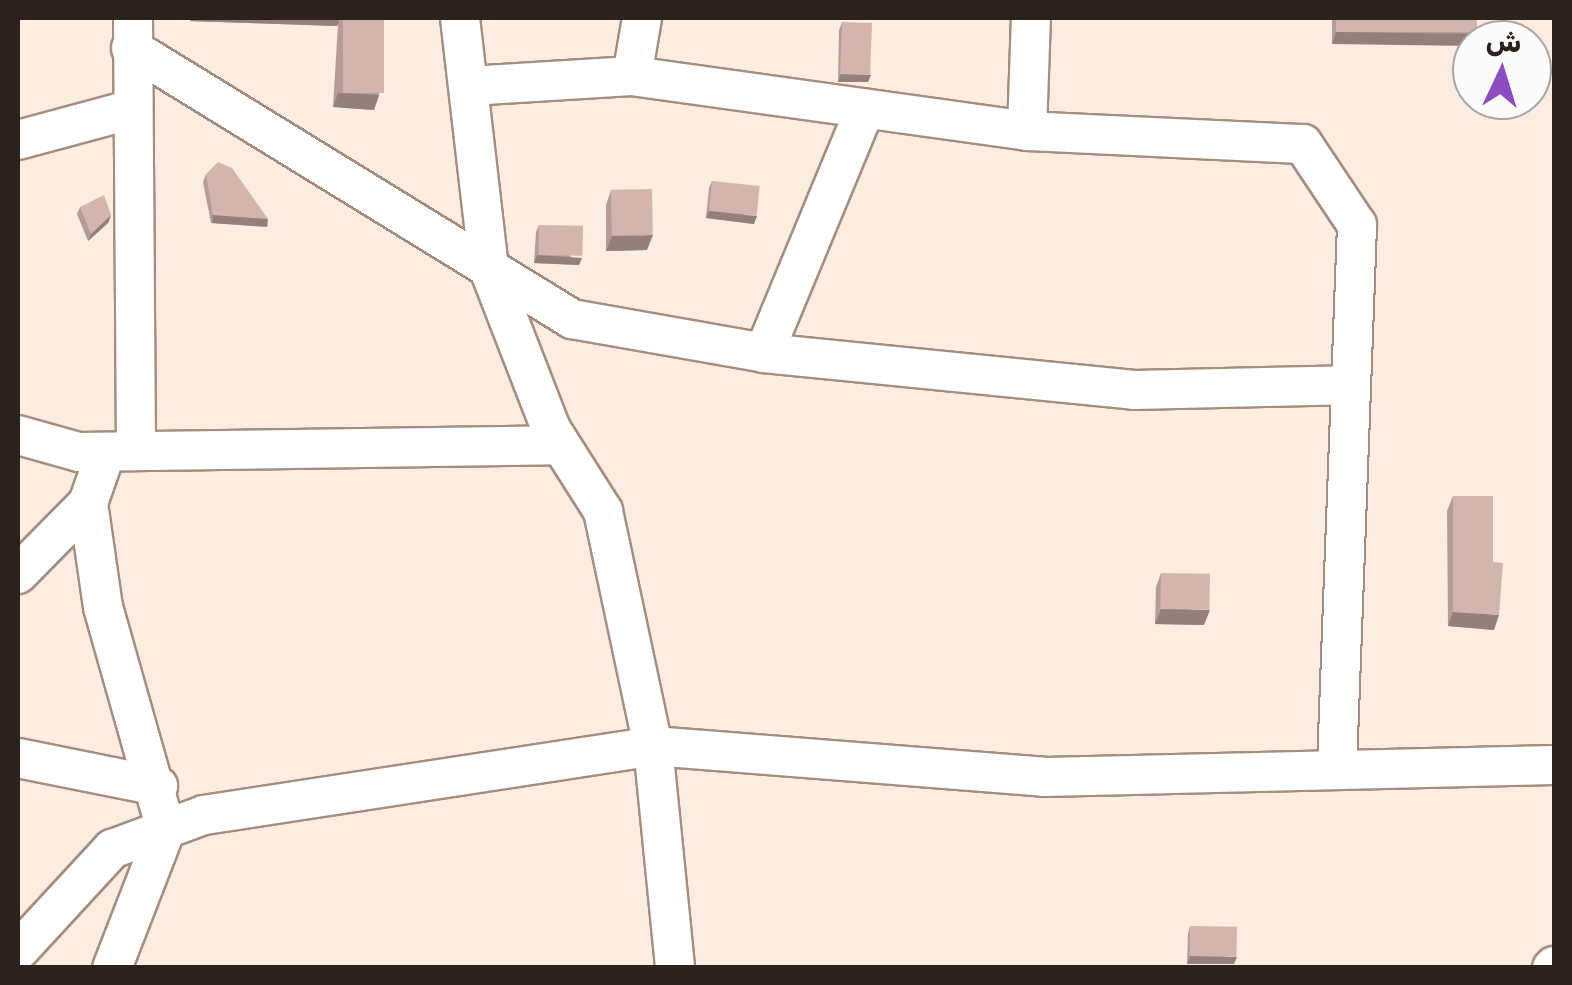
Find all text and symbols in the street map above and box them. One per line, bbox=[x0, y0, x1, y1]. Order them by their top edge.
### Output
north arrow bbox=[1452, 20, 1552, 120]
text: ش bbox=[1485, 24, 1523, 59]

